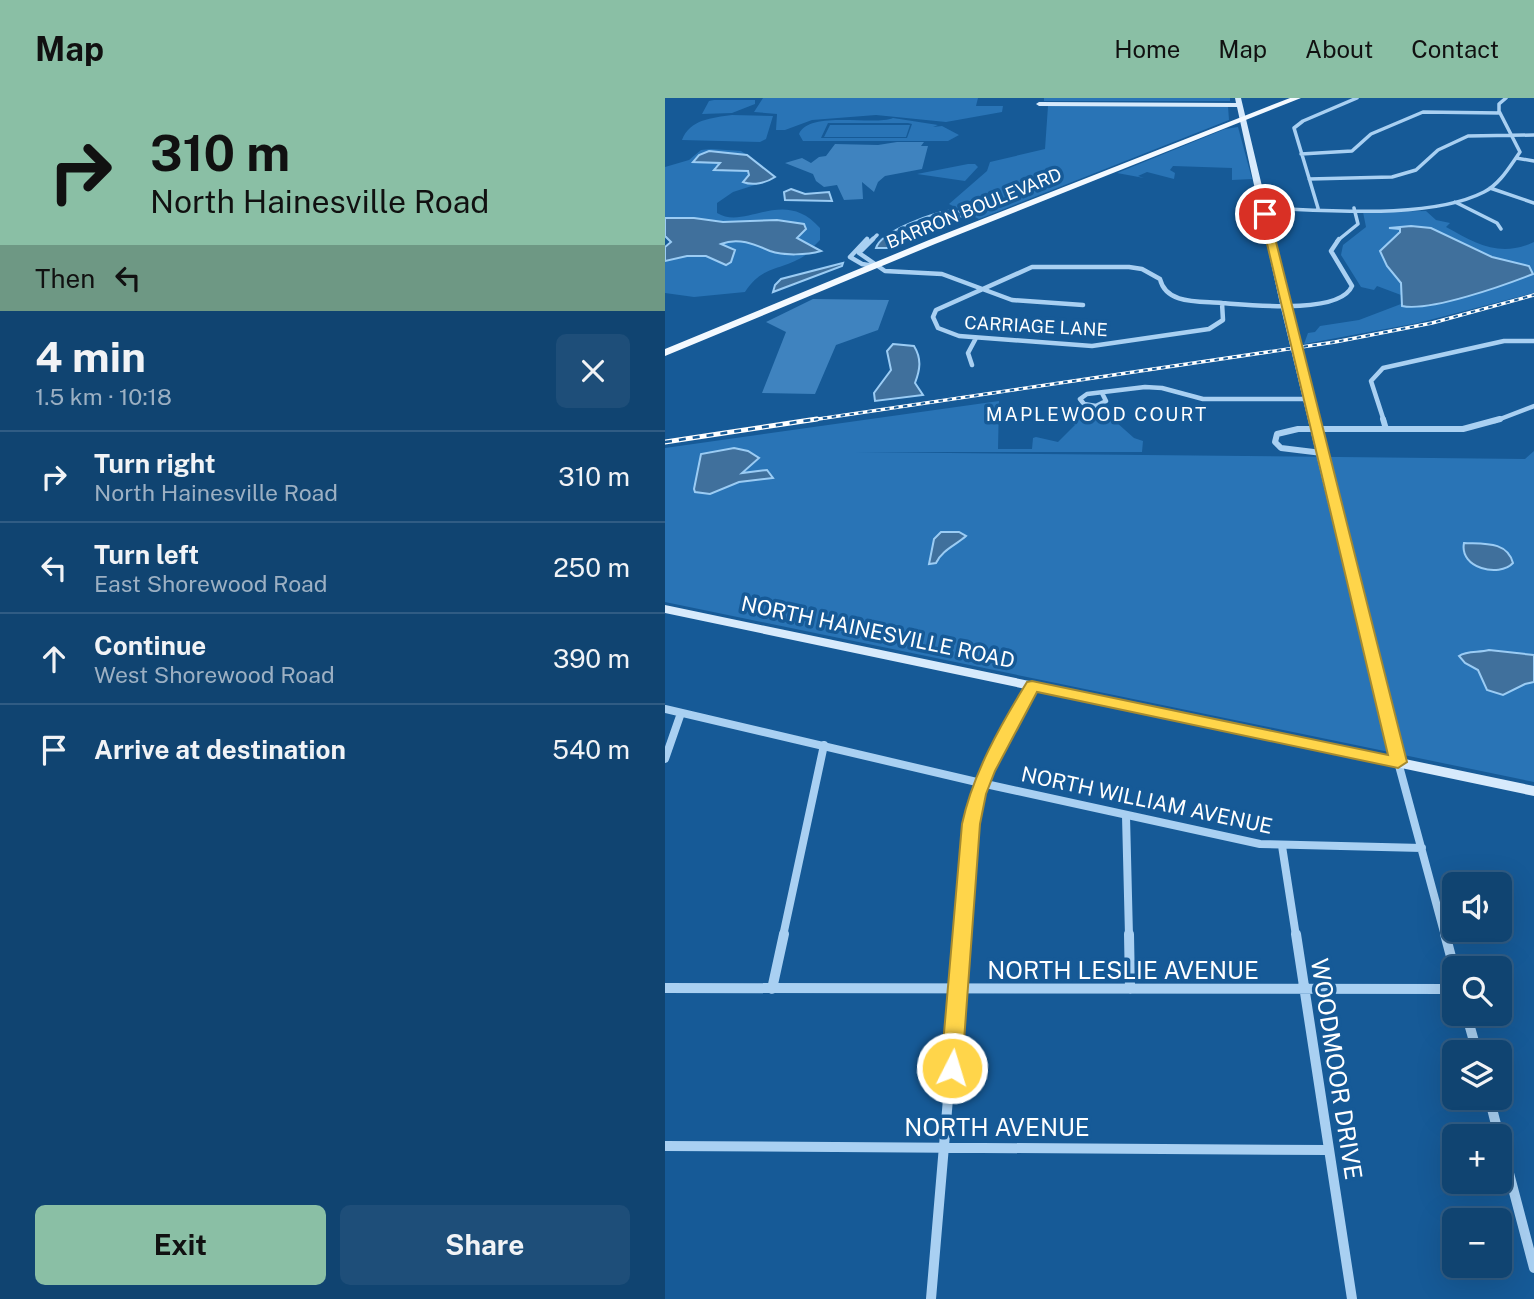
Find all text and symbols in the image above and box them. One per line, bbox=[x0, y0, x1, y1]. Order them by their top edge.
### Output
text: Map bbox=[35, 30, 104, 68]
text: Home bbox=[1114, 35, 1180, 63]
text: Map bbox=[1218, 35, 1267, 63]
text: About bbox=[1305, 35, 1373, 63]
text: Contact bbox=[1411, 35, 1499, 63]
text: 310 m bbox=[150, 124, 290, 182]
icon: right bbox=[35, 126, 126, 217]
street label: BARRON BOULEVARD bbox=[883, 163, 1065, 253]
text: North Hainesville Road bbox=[150, 183, 489, 220]
pin bbox=[1235, 184, 1295, 244]
icon: arrive bbox=[1246, 195, 1284, 233]
icon: left bbox=[109, 259, 147, 297]
text: Then bbox=[35, 263, 95, 294]
street label: CARRIAGE LANE bbox=[964, 312, 1108, 340]
text: 4 min bbox=[35, 332, 146, 381]
button: close bbox=[556, 334, 630, 408]
text: 1.5 km · 10:18 bbox=[35, 383, 172, 410]
district label: MAPLEWOOD COURT bbox=[986, 403, 1208, 425]
text: Turn right bbox=[94, 448, 216, 479]
icon: right bbox=[35, 458, 73, 496]
text: 310 m bbox=[558, 461, 630, 492]
text: North Hainesville Road bbox=[94, 479, 338, 506]
text: Turn left bbox=[94, 539, 199, 570]
icon: left bbox=[35, 549, 73, 587]
text: 250 m bbox=[553, 552, 630, 583]
text: East Shorewood Road bbox=[94, 570, 327, 597]
street label: NORTH HAINESVILLE ROAD bbox=[739, 591, 1017, 673]
text: Continue bbox=[94, 630, 206, 661]
icon: ahead bbox=[35, 640, 73, 678]
text: 390 m bbox=[553, 643, 630, 674]
text: West Shorewood Road bbox=[94, 661, 335, 688]
icon: arrive bbox=[35, 731, 73, 769]
text: Arrive at destination bbox=[94, 734, 346, 765]
text: 540 m bbox=[552, 734, 630, 765]
street label: NORTH WILLIAM AVENUE bbox=[1019, 761, 1275, 839]
map controls bbox=[1442, 872, 1512, 1278]
button: sound bbox=[1442, 872, 1512, 942]
street label: NORTH LESLIE AVENUE bbox=[987, 956, 1259, 984]
street label: WOODMOOR DRIVE bbox=[1306, 956, 1368, 1182]
button: search bbox=[1442, 956, 1512, 1026]
position arrow bbox=[915, 1031, 989, 1105]
button: layers bbox=[1442, 1040, 1512, 1110]
street label: NORTH AVENUE bbox=[904, 1113, 1090, 1141]
button: + bbox=[1442, 1124, 1512, 1194]
button: Exit bbox=[35, 1205, 326, 1285]
button: Share bbox=[340, 1205, 630, 1285]
button: − bbox=[1442, 1208, 1512, 1278]

